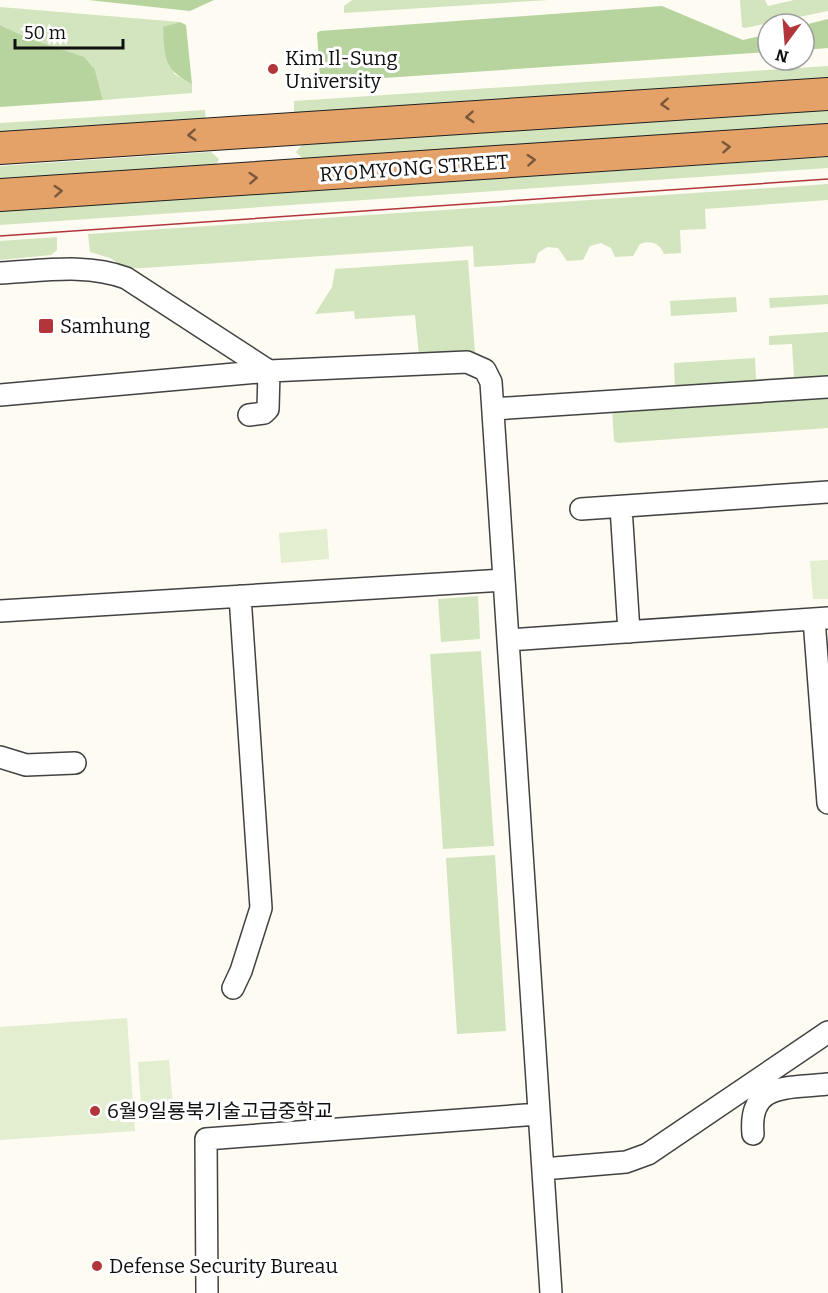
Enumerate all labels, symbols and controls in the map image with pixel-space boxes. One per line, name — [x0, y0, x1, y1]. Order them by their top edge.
scale bar — [15, 12, 123, 50]
north arrow — [756, 12, 816, 72]
text: 50 m — [24, 22, 66, 44]
text: N — [773, 45, 791, 67]
place label: Kim Il-Sung University — [285, 46, 398, 93]
marker: Kim Il-Sung University — [266, 62, 280, 76]
one-way arrow — [660, 98, 669, 111]
one-way arrow — [466, 110, 475, 123]
one-way arrow — [187, 128, 196, 141]
one-way arrow — [721, 141, 730, 154]
street label: RYOMYONG STREET — [319, 149, 510, 187]
one-way arrow — [527, 154, 536, 167]
one-way arrow — [248, 172, 257, 185]
one-way arrow — [54, 185, 63, 198]
place label: Samhung — [60, 314, 150, 338]
marker: Samhung — [37, 317, 55, 335]
place label: 6월9일룡북기술고급중학교 — [107, 1099, 333, 1123]
marker: 6월9일룡북기술고급중학교 — [88, 1104, 102, 1118]
place label: Defense Security Bureau — [109, 1254, 338, 1278]
marker: Defense Security Bureau — [90, 1259, 104, 1273]

